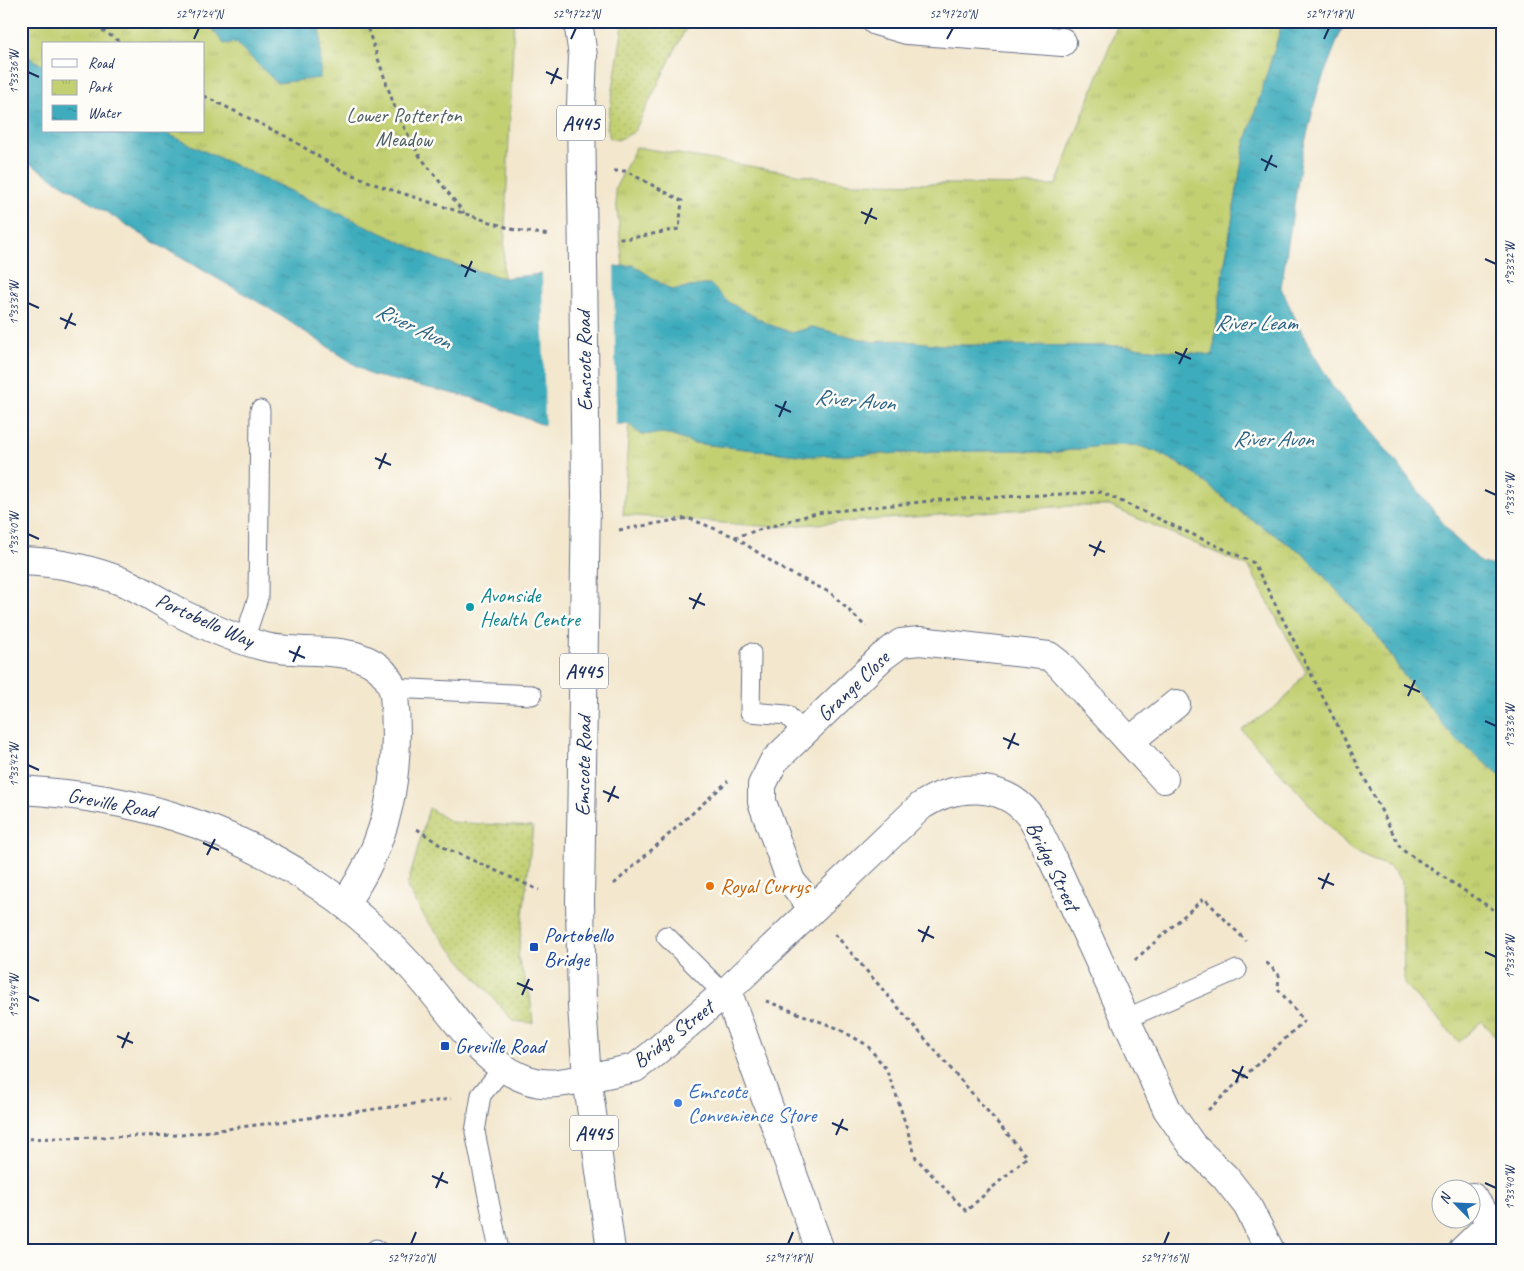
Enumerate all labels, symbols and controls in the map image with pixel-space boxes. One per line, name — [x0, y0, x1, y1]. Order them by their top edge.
text: 52°17'24"N — [175, 6, 224, 22]
text: 52°17'22"N — [552, 6, 601, 22]
text: 52°17'20"N — [929, 6, 978, 22]
text: 52°17'18"N — [1305, 6, 1354, 22]
legend — [42, 42, 205, 132]
text: 1°33'36"W — [6, 48, 22, 94]
text: Road — [88, 54, 115, 73]
text: Park — [88, 78, 113, 97]
park label: Lower Potterton Meadow — [346, 102, 462, 152]
text: Water — [88, 104, 122, 123]
road number: A445 — [557, 106, 605, 140]
text: 1°33'32"W — [1502, 240, 1518, 286]
text: 1°33'38"W — [6, 279, 22, 325]
water label: River Avon — [371, 296, 458, 356]
street label: Emscote Road — [570, 307, 598, 411]
water label: River Leam — [1215, 309, 1299, 337]
water label: River Avon — [814, 383, 898, 418]
water label: River Avon — [1233, 425, 1315, 453]
text: 1°33'34"W — [1502, 471, 1518, 517]
text: 1°33'40"W — [6, 510, 22, 556]
place label: Avonside Health Centre — [480, 582, 582, 632]
street label: Portobello Way — [152, 587, 260, 654]
marker: Avonside Health Centre — [464, 601, 476, 613]
street label: Grange Close — [811, 644, 896, 727]
road number: A445 — [560, 654, 608, 688]
text: 1°33'36"W — [1502, 702, 1518, 748]
street label: Emscote Road — [569, 712, 597, 816]
text: 1°33'42"W — [6, 741, 22, 787]
street label: Greville Road — [66, 782, 162, 825]
street label: Bridge Street — [1020, 817, 1087, 918]
place label: Royal Currys — [720, 873, 812, 899]
marker: Royal Currys — [704, 880, 716, 892]
place label: Portobello Bridge — [544, 922, 615, 972]
text: 1°33'38"W — [1502, 933, 1518, 979]
marker: Portobello Bridge — [528, 941, 540, 953]
text: 1°33'44"W — [6, 972, 22, 1018]
street label: Bridge Street — [627, 992, 721, 1074]
place label: Greville Road — [455, 1033, 548, 1059]
marker: Greville Road — [439, 1040, 451, 1052]
place label: Emscote Convenience Store — [688, 1078, 819, 1128]
marker: Emscote Convenience Store — [672, 1097, 684, 1109]
road number: A445 — [570, 1116, 618, 1150]
text: 1°33'40"W — [1502, 1164, 1518, 1210]
north arrow — [1432, 1178, 1482, 1228]
text: N — [1435, 1189, 1455, 1206]
text: 52°17'20"N — [387, 1250, 436, 1266]
text: 52°17'18"N — [764, 1250, 813, 1266]
text: 52°17'16"N — [1140, 1250, 1189, 1266]

